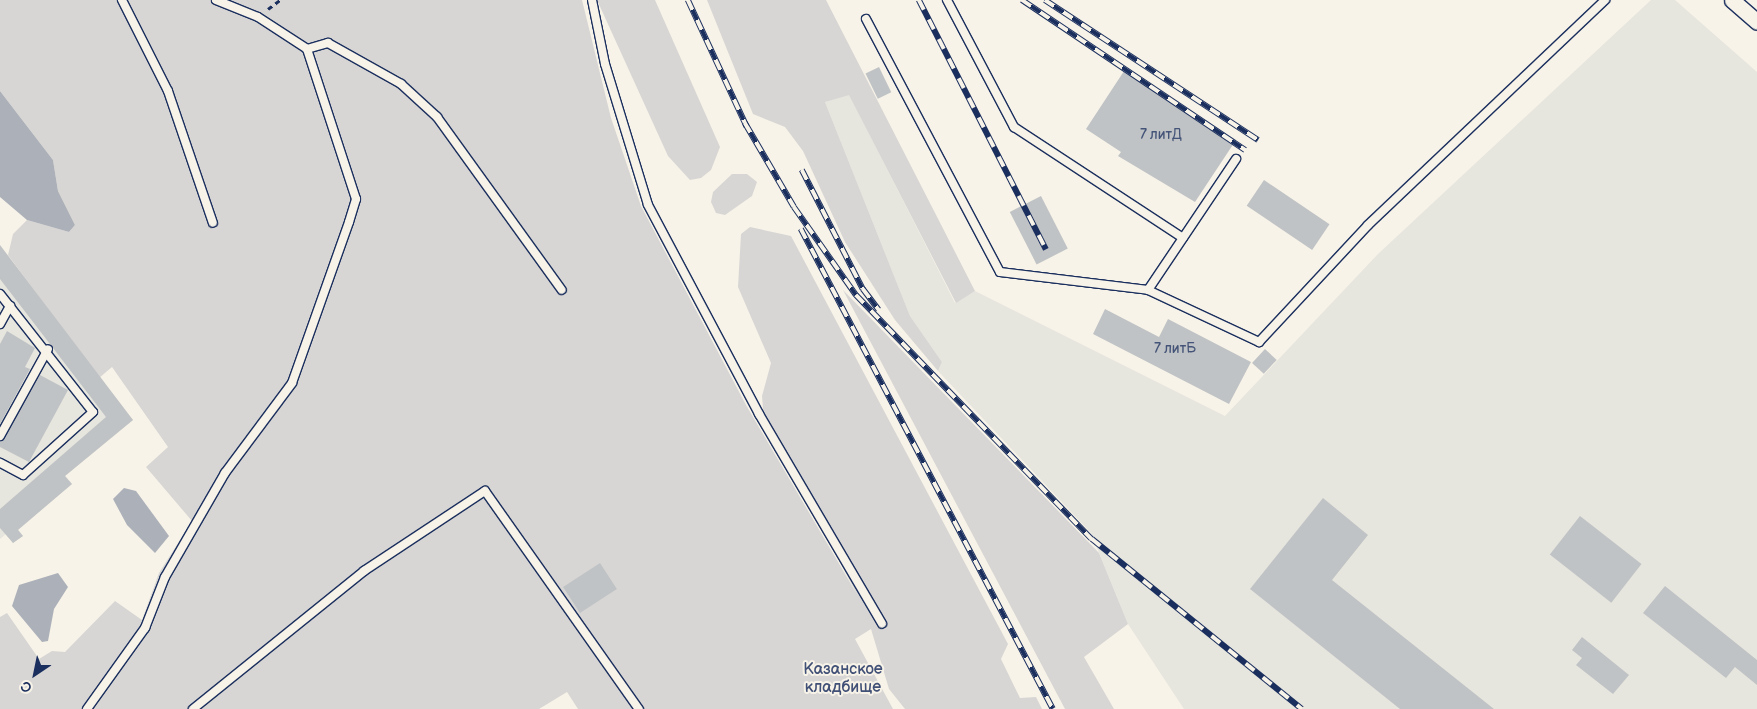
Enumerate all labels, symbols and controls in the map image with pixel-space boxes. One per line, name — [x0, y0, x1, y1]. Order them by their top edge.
house number: 7 литД — [1140, 127, 1182, 143]
house number: 7 литБ — [1154, 341, 1196, 357]
north arrow — [10, 649, 60, 699]
park label: Казанское кладбище — [803, 660, 883, 698]
text: С — [18, 677, 35, 697]

